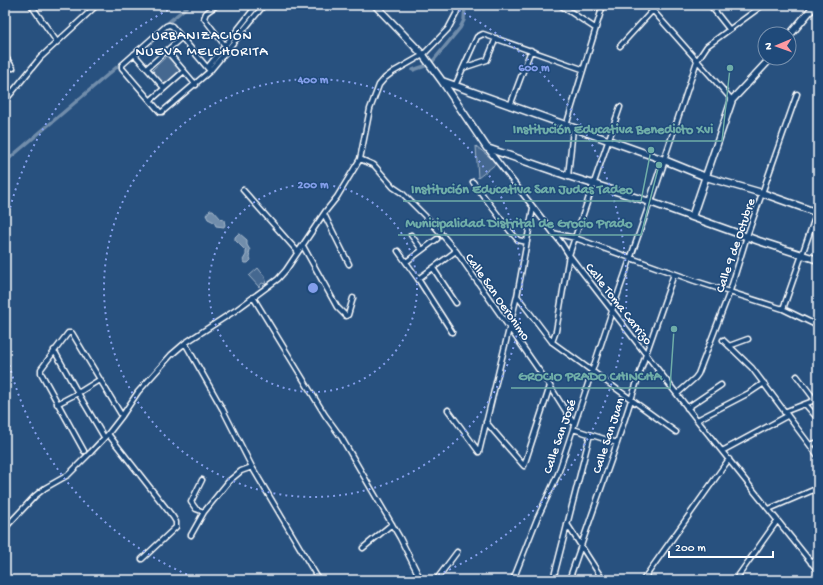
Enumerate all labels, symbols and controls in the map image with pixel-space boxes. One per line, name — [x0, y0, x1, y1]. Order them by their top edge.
north arrow — [757, 26, 797, 66]
district label: URBANIZACIÓN NUEVA MELCHORITA — [135, 28, 269, 61]
text: N — [763, 42, 775, 50]
text: 600 m — [518, 62, 550, 76]
text: 400 m — [297, 74, 329, 88]
callout: Institución Educativa Benedicto Xvi — [505, 115, 722, 141]
text: Institución Educativa Benedicto Xvi — [513, 122, 713, 139]
callout: Institución Educativa San Judas Tadeo — [403, 175, 641, 201]
text: 200 m — [298, 179, 329, 193]
text: Institución Educativa San Judas Tadeo — [411, 182, 634, 199]
street label: Calle 9 de Octubre — [713, 196, 760, 295]
callout: Municipalidad Distrital de Grocio Prado — [398, 209, 641, 235]
text: Municipalidad Distrital de Grocio Prado — [405, 216, 633, 233]
street label: Calle San Oeronimo — [461, 251, 533, 344]
street label: Calle Toma Carrizo — [581, 261, 655, 349]
centre of rings — [306, 281, 320, 295]
callout: GROCIO PRADO CHINCHA — [511, 362, 670, 388]
text: GROCIO PRADO CHINCHA — [518, 369, 663, 386]
street label: Calle San Juan — [590, 395, 629, 476]
street label: Calle San José — [541, 398, 580, 476]
scale bar — [669, 533, 773, 559]
text: 200 m — [675, 542, 706, 556]

